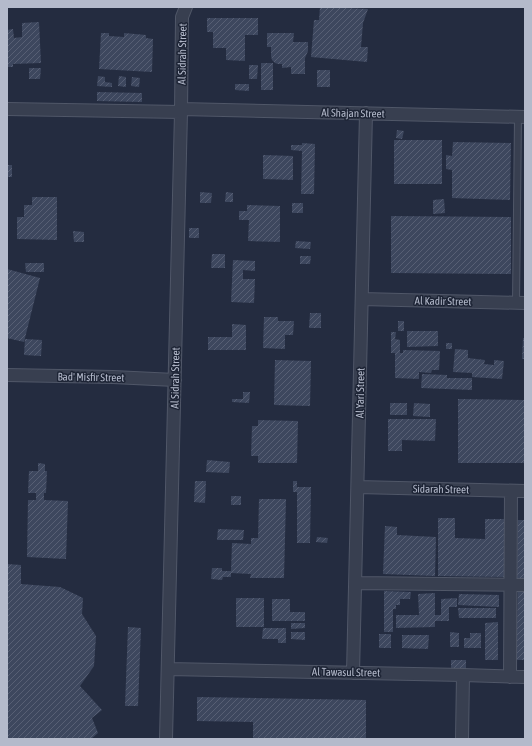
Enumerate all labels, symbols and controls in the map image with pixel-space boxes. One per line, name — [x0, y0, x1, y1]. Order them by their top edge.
street label: Al Sidrah Street — [175, 23, 189, 85]
street label: Al Shajan Street — [321, 106, 385, 120]
street label: Al Kadir Street — [415, 295, 471, 307]
street label: Al Sidrah Street — [168, 347, 182, 409]
street label: Al Yari Street — [354, 368, 366, 418]
street label: Bad' Misfir Street — [57, 370, 125, 384]
street label: Sidarah Street — [413, 483, 469, 495]
street label: Al Tawasul Street — [312, 665, 380, 679]

